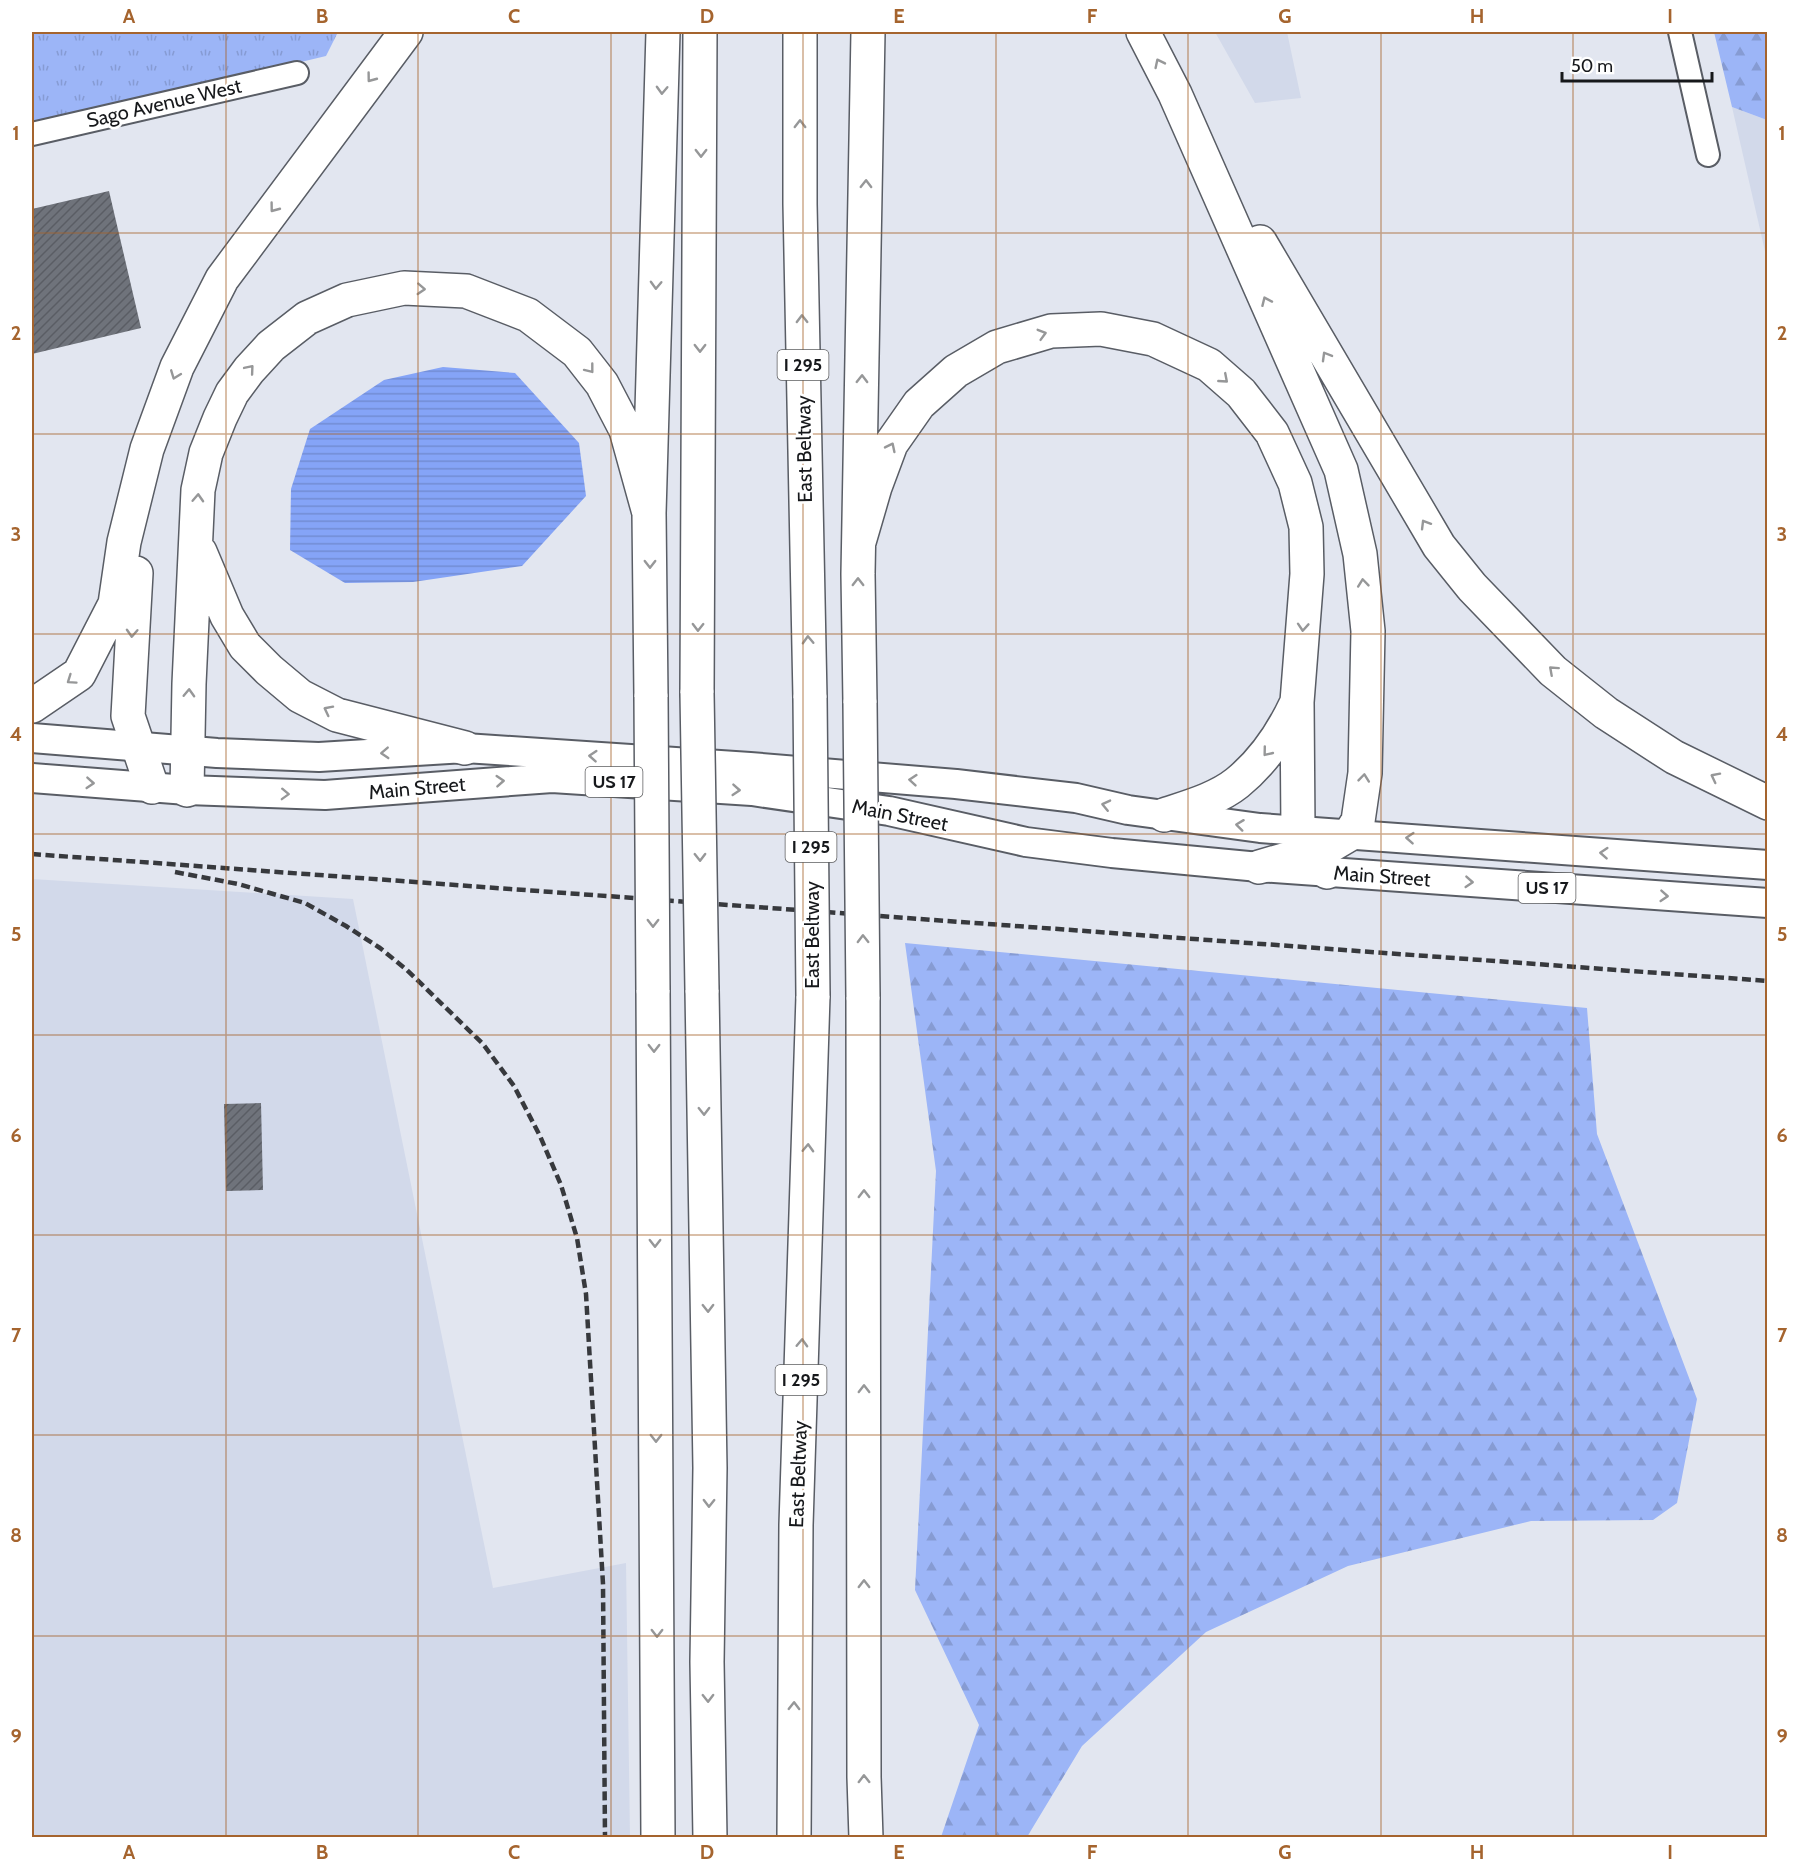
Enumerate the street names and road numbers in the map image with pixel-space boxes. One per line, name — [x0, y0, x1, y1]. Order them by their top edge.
street label: Sago Avenue West — [84, 73, 244, 132]
road number: I 295 — [778, 350, 828, 380]
street label: East Beltway — [791, 395, 817, 503]
road number: US 17 — [586, 767, 642, 797]
street label: Main Street — [368, 772, 467, 804]
street label: Main Street — [850, 794, 950, 836]
road number: I 295 — [786, 832, 836, 862]
street label: Main Street — [1333, 861, 1431, 891]
road number: US 17 — [1518, 873, 1576, 903]
street label: East Beltway — [800, 881, 824, 989]
road number: I 295 — [776, 1365, 826, 1395]
street label: East Beltway — [784, 1420, 812, 1528]

